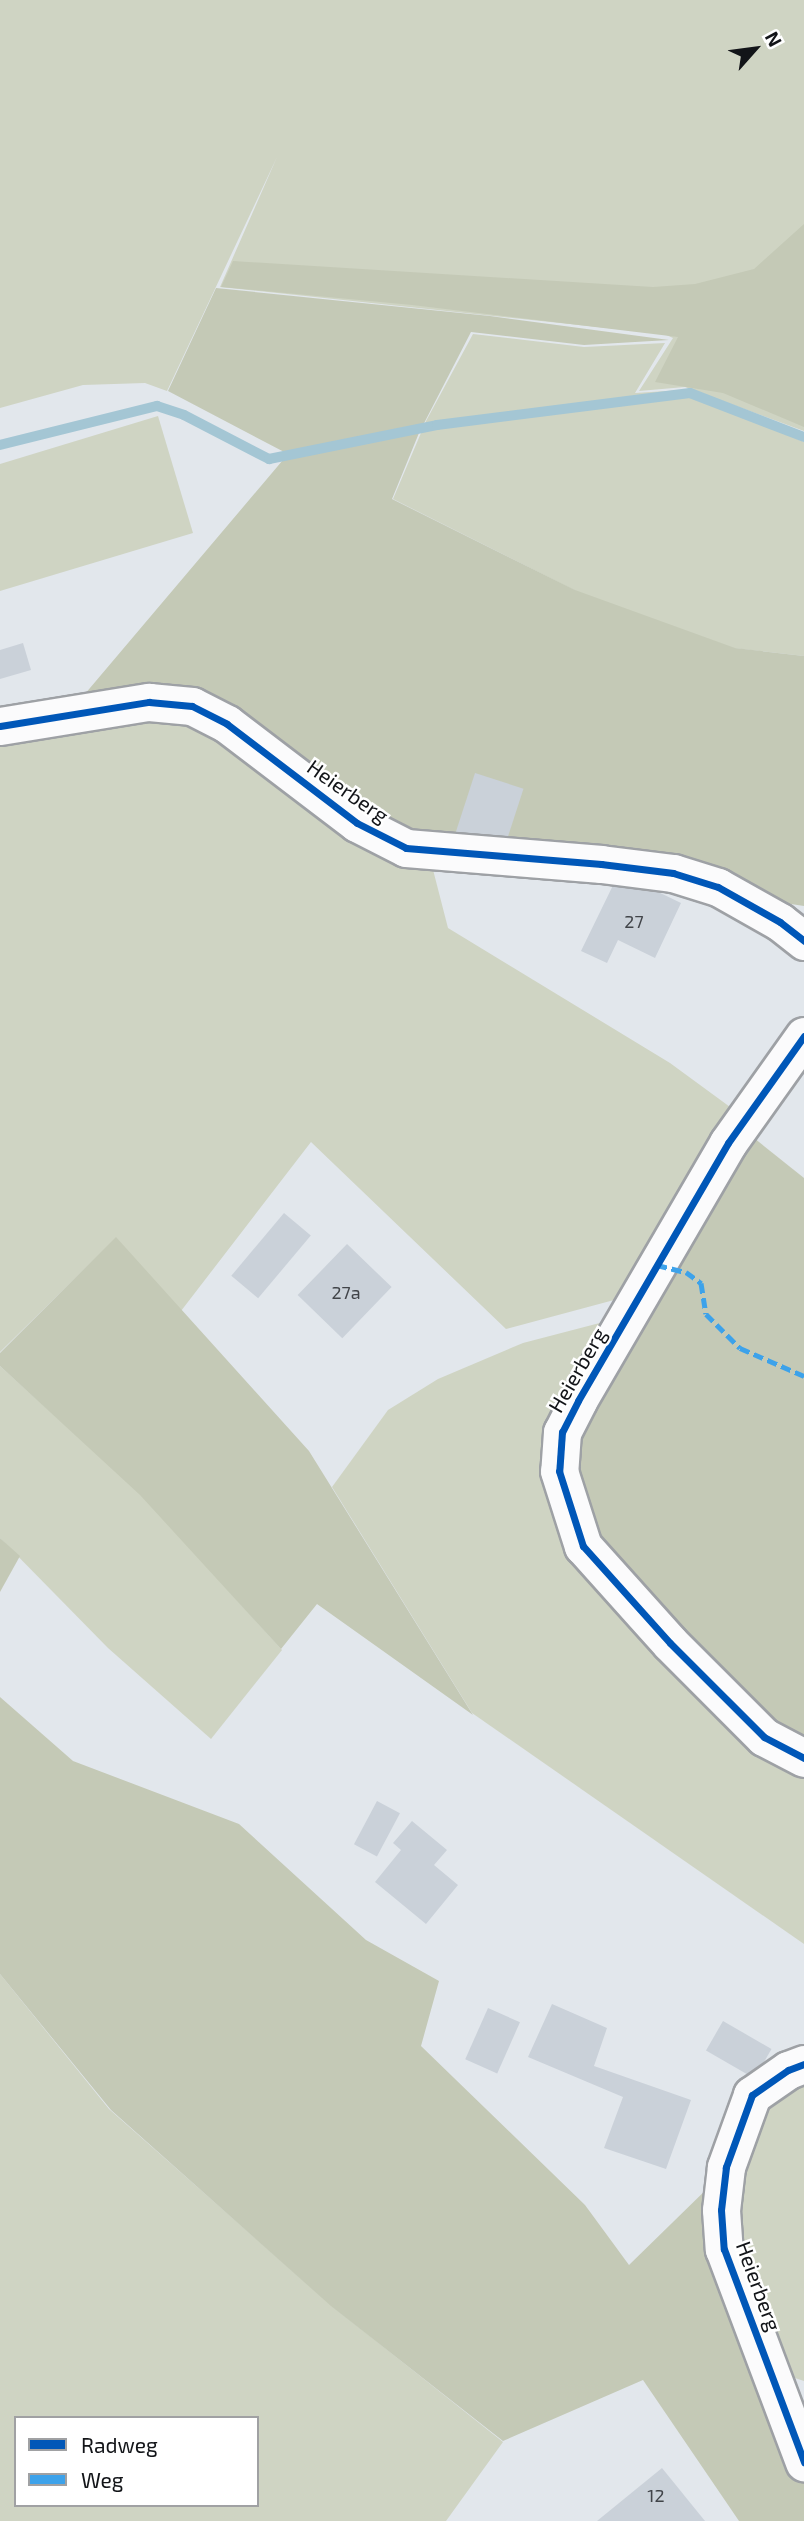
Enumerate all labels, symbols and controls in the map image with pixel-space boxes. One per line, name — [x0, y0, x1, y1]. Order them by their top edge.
north arrow — [720, 14, 790, 84]
text: N — [761, 27, 787, 50]
street label: Heierberg — [302, 754, 394, 828]
house number: 27 — [624, 910, 644, 932]
house number: 27a — [331, 1281, 361, 1303]
street label: Heierberg — [543, 1323, 611, 1417]
street label: Heierberg — [731, 2238, 787, 2334]
legend — [14, 2416, 259, 2507]
text: Radweg — [81, 2432, 158, 2457]
text: Weg — [81, 2467, 124, 2492]
house number: 12 — [647, 2484, 665, 2506]

